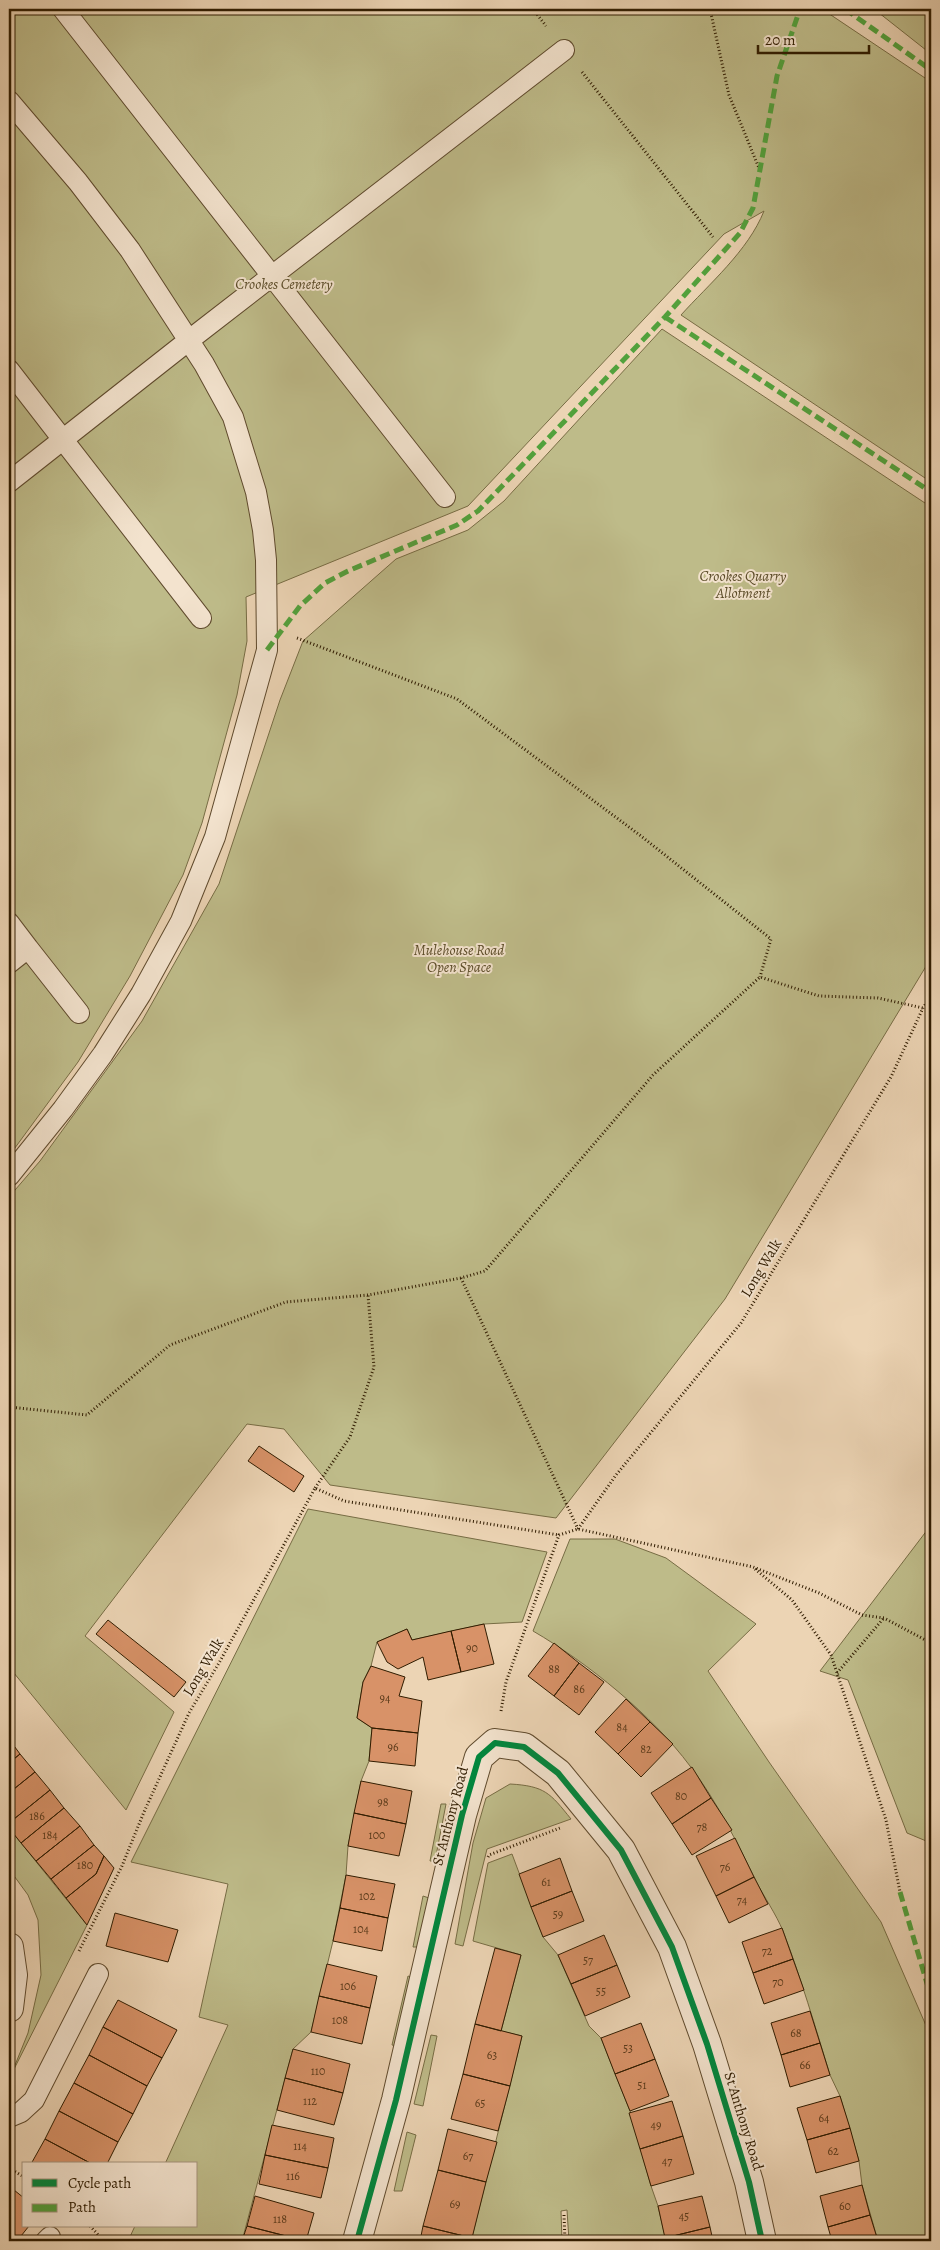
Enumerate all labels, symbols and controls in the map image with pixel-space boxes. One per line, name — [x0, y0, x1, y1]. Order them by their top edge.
scale bar — [758, 22, 869, 54]
text: 20 m — [765, 30, 796, 50]
park label: Crookes Cemetery — [235, 274, 333, 294]
park label: Crookes Quarry Allotment — [700, 566, 787, 603]
park label: Mulehouse Road Open Space — [414, 940, 504, 977]
street label: Long Walk — [736, 1235, 787, 1301]
street label: Long Walk — [178, 1634, 229, 1700]
house number: 90 — [466, 1640, 478, 1656]
house number: 88 — [548, 1661, 560, 1677]
house number: 86 — [573, 1681, 585, 1697]
house number: 94 — [380, 1690, 391, 1706]
house number: 84 — [616, 1719, 628, 1735]
house number: 96 — [387, 1739, 399, 1755]
house number: 82 — [640, 1741, 652, 1757]
street label: St Anthony Road — [427, 1763, 473, 1868]
house number: 80 — [675, 1788, 687, 1804]
house number: 98 — [377, 1794, 389, 1810]
house number: 186 — [29, 1808, 45, 1824]
house number: 78 — [697, 1819, 708, 1835]
house number: 184 — [42, 1827, 58, 1843]
house number: 100 — [369, 1827, 385, 1843]
house number: 180 — [77, 1857, 93, 1873]
house number: 76 — [720, 1859, 731, 1875]
house number: 61 — [541, 1874, 551, 1890]
house number: 102 — [359, 1888, 375, 1904]
house number: 74 — [737, 1892, 748, 1908]
house number: 59 — [553, 1906, 563, 1922]
house number: 104 — [353, 1921, 370, 1937]
house number: 72 — [762, 1943, 773, 1959]
house number: 57 — [583, 1952, 594, 1968]
house number: 70 — [772, 1974, 784, 1990]
house number: 106 — [340, 1978, 356, 1994]
house number: 55 — [596, 1983, 606, 1999]
house number: 108 — [332, 2012, 348, 2028]
house number: 68 — [790, 2025, 802, 2041]
house number: 53 — [623, 2040, 633, 2056]
house number: 63 — [487, 2047, 497, 2063]
house number: 66 — [799, 2057, 811, 2073]
house number: 110 — [311, 2063, 325, 2079]
street label: St Anthony Road — [720, 2069, 769, 2174]
house number: 51 — [637, 2077, 647, 2093]
house number: 112 — [303, 2093, 317, 2109]
house number: 65 — [475, 2095, 485, 2111]
house number: 64 — [819, 2110, 830, 2126]
house number: 49 — [651, 2117, 661, 2133]
house number: 114 — [293, 2138, 307, 2154]
house number: 62 — [827, 2143, 839, 2159]
house number: 67 — [463, 2148, 474, 2164]
house number: 47 — [662, 2153, 673, 2169]
legend — [22, 2162, 198, 2228]
house number: 116 — [286, 2168, 300, 2184]
text: Cycle path — [68, 2173, 131, 2193]
house number: 69 — [449, 2196, 461, 2212]
text: Path — [68, 2197, 96, 2217]
house number: 60 — [839, 2198, 851, 2214]
house number: 45 — [679, 2208, 689, 2224]
house number: 118 — [273, 2211, 287, 2227]

